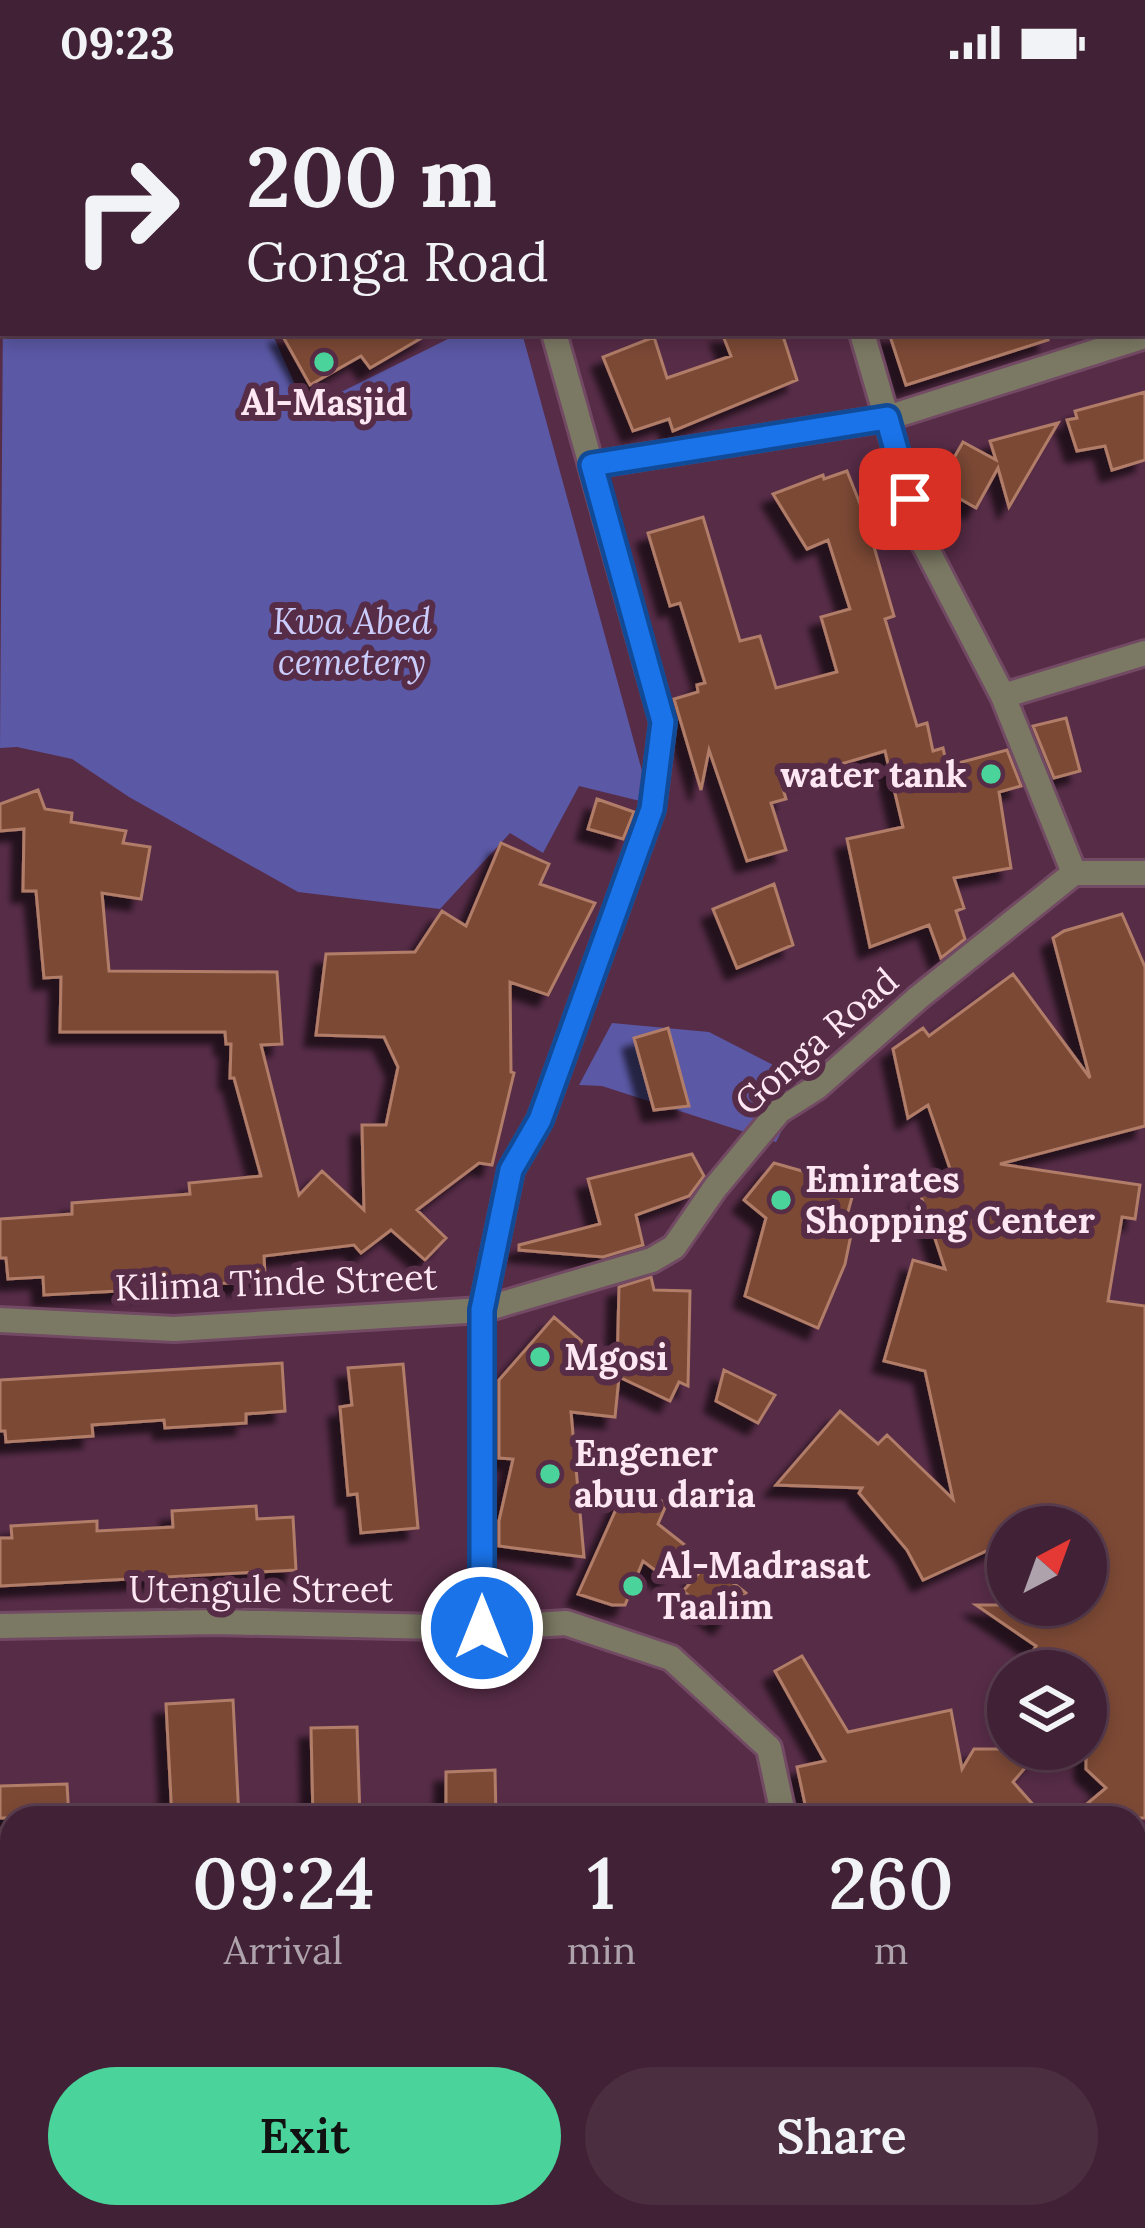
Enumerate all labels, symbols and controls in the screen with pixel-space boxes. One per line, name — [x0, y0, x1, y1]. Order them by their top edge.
text: 09:23 — [60, 14, 175, 71]
text: 200 m — [246, 122, 497, 230]
icon: right — [48, 132, 204, 288]
text: Gonga Road — [246, 227, 549, 296]
marker: Al-Masjid — [311, 349, 337, 375]
place label: Al-Masjid — [241, 379, 407, 425]
pin — [859, 448, 961, 550]
icon: arrive — [877, 466, 943, 532]
park label: Kwa Abed cemetery — [273, 598, 431, 685]
place label: water tank — [780, 751, 967, 797]
marker: water tank — [978, 761, 1004, 787]
street label: Gonga Road — [725, 957, 907, 1125]
place label: Emirates Shopping Center — [805, 1156, 1096, 1243]
marker: Emirates Shopping Center — [768, 1187, 794, 1213]
street label: Kilima Tinde Street — [114, 1253, 438, 1311]
place label: Mgosi — [564, 1334, 668, 1380]
marker: Mgosi — [527, 1344, 553, 1370]
place label: Engener abuu daria — [574, 1430, 756, 1517]
marker: Engener abuu daria — [537, 1461, 563, 1487]
north arrow — [987, 1506, 1107, 1626]
map controls — [987, 1506, 1107, 1770]
place label: Al-Madrasat Taalim — [657, 1542, 871, 1629]
position arrow — [419, 1565, 545, 1691]
street label: Utengule Street — [129, 1566, 393, 1612]
marker: Al-Madrasat Taalim — [620, 1573, 646, 1599]
button: layers — [987, 1650, 1107, 1770]
text: 09:24 — [192, 1837, 374, 1929]
text: 1 — [587, 1837, 616, 1929]
text: 260 — [828, 1837, 954, 1929]
text: Arrival — [224, 1925, 343, 1975]
text: min — [567, 1925, 636, 1975]
text: m — [874, 1925, 909, 1975]
button: Exit — [48, 2067, 561, 2205]
button: Share — [585, 2067, 1098, 2205]

